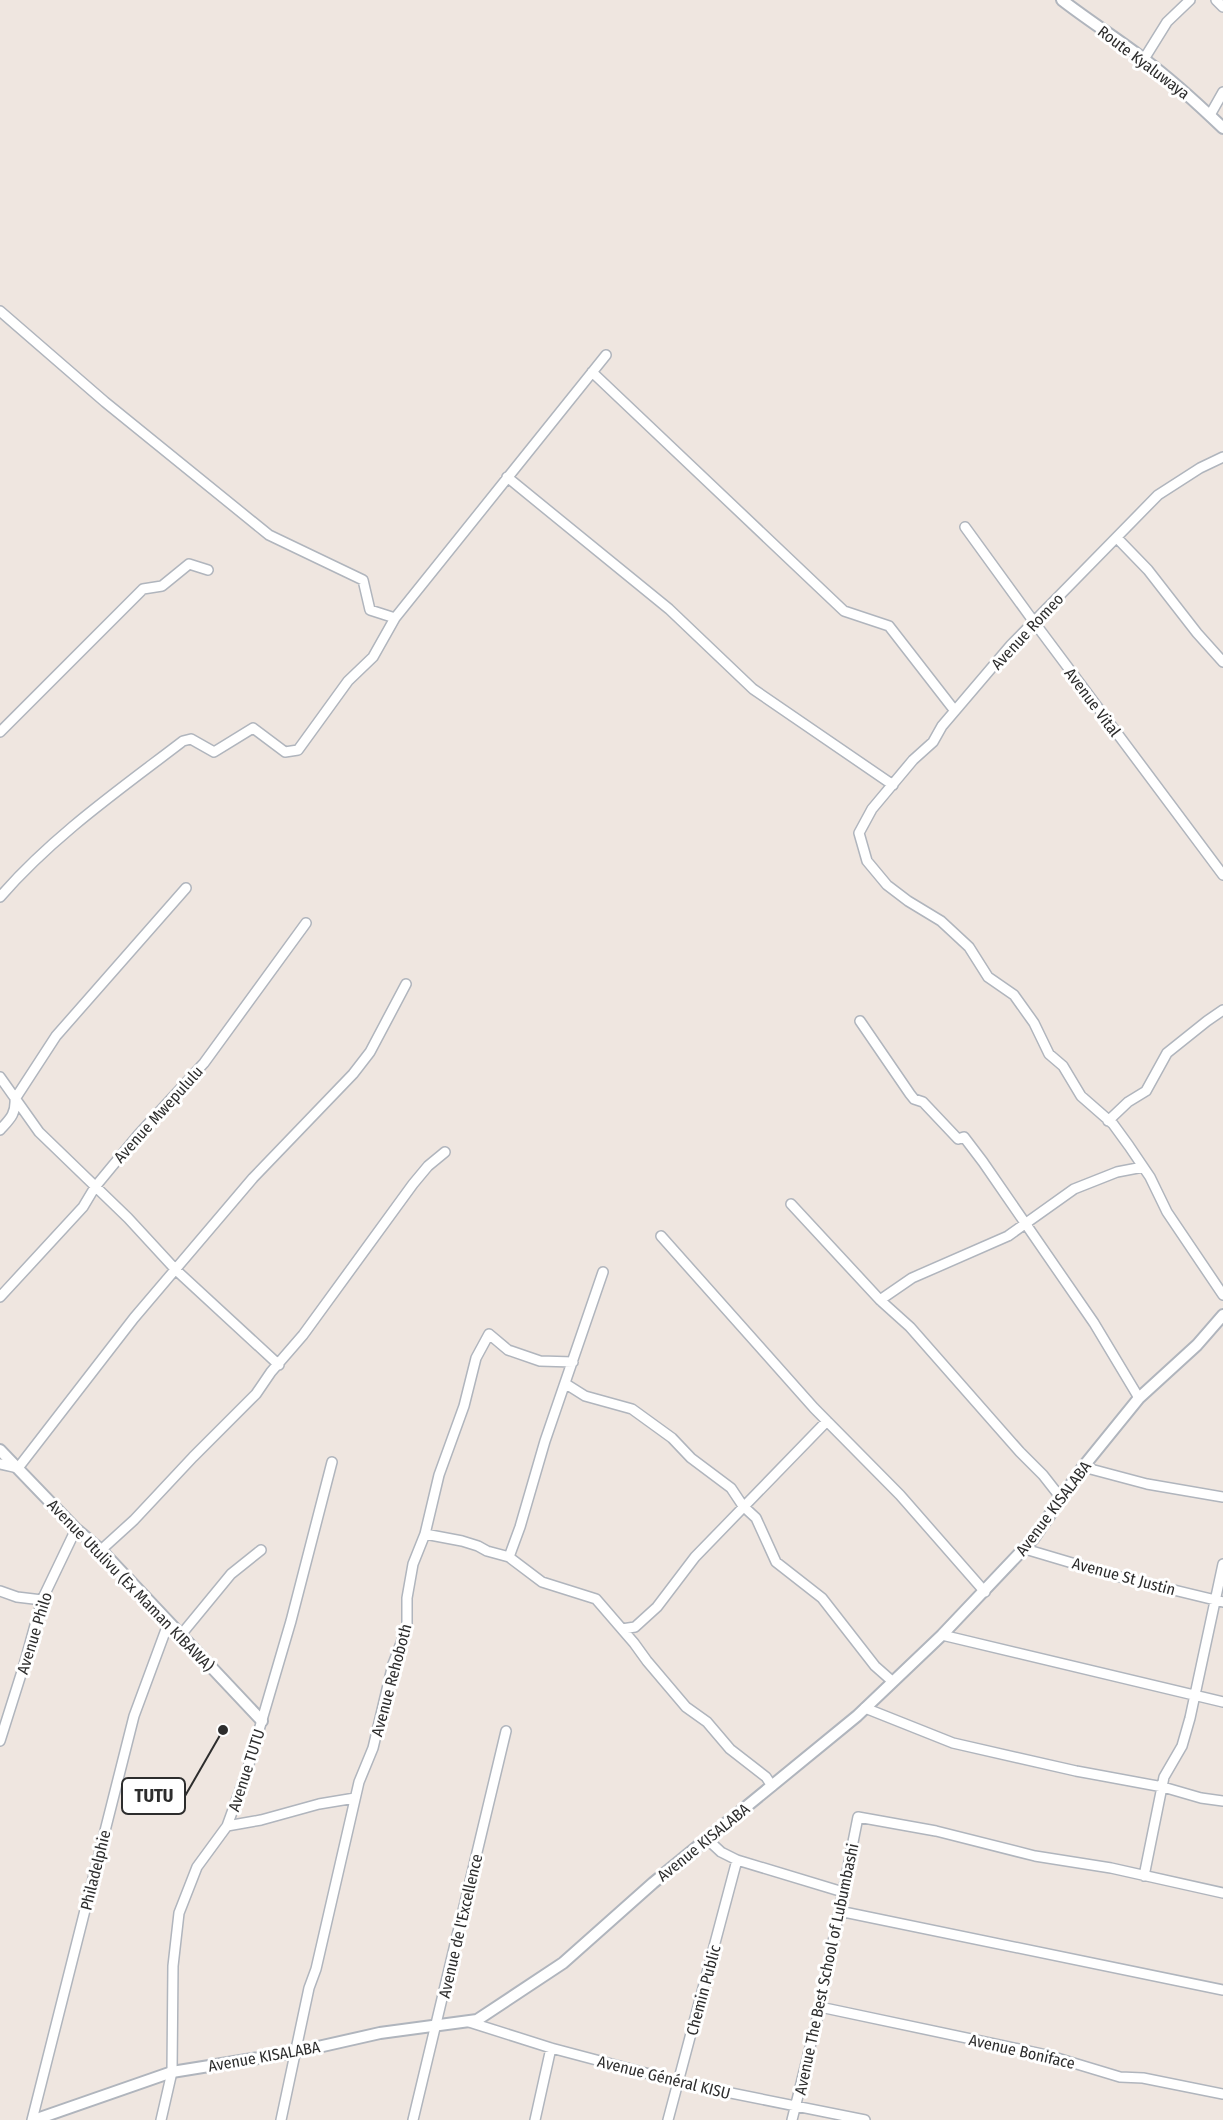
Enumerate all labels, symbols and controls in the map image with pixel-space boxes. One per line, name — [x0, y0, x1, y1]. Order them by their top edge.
street label: Route Kyaluwaya — [1094, 22, 1193, 103]
street label: Avenue Romeo — [987, 589, 1068, 673]
street label: Avenue Vital — [1061, 664, 1125, 740]
street label: Avenue Mwepululu — [110, 1062, 207, 1167]
street label: Avenue KISALABA — [1012, 1457, 1095, 1559]
street label: Avenue Utulivu (Ex Maman KIBAWA) — [43, 1495, 218, 1676]
street label: Avenue St Justin — [1070, 1554, 1178, 1599]
street label: Avenue Philo — [13, 1590, 56, 1677]
street label: Avenue Rehoboth — [367, 1622, 416, 1738]
street label: Avenue TUTU — [224, 1727, 269, 1814]
callout: TUTU — [122, 1778, 185, 1814]
text: TUTU — [135, 1785, 173, 1807]
street label: Avenue KISALABA — [653, 1799, 754, 1885]
street label: Philadelphie — [76, 1828, 115, 1912]
street label: Avenue The Best School of Lubumbashi — [791, 1842, 862, 2097]
street label: Avenue de l'Excellence — [435, 1852, 486, 2000]
street label: Chemin Public — [682, 1943, 725, 2037]
street label: Avenue Boniface — [967, 2030, 1077, 2073]
street label: Avenue KISALABA — [207, 2037, 322, 2076]
street label: Avenue Général KISU — [596, 2052, 732, 2103]

